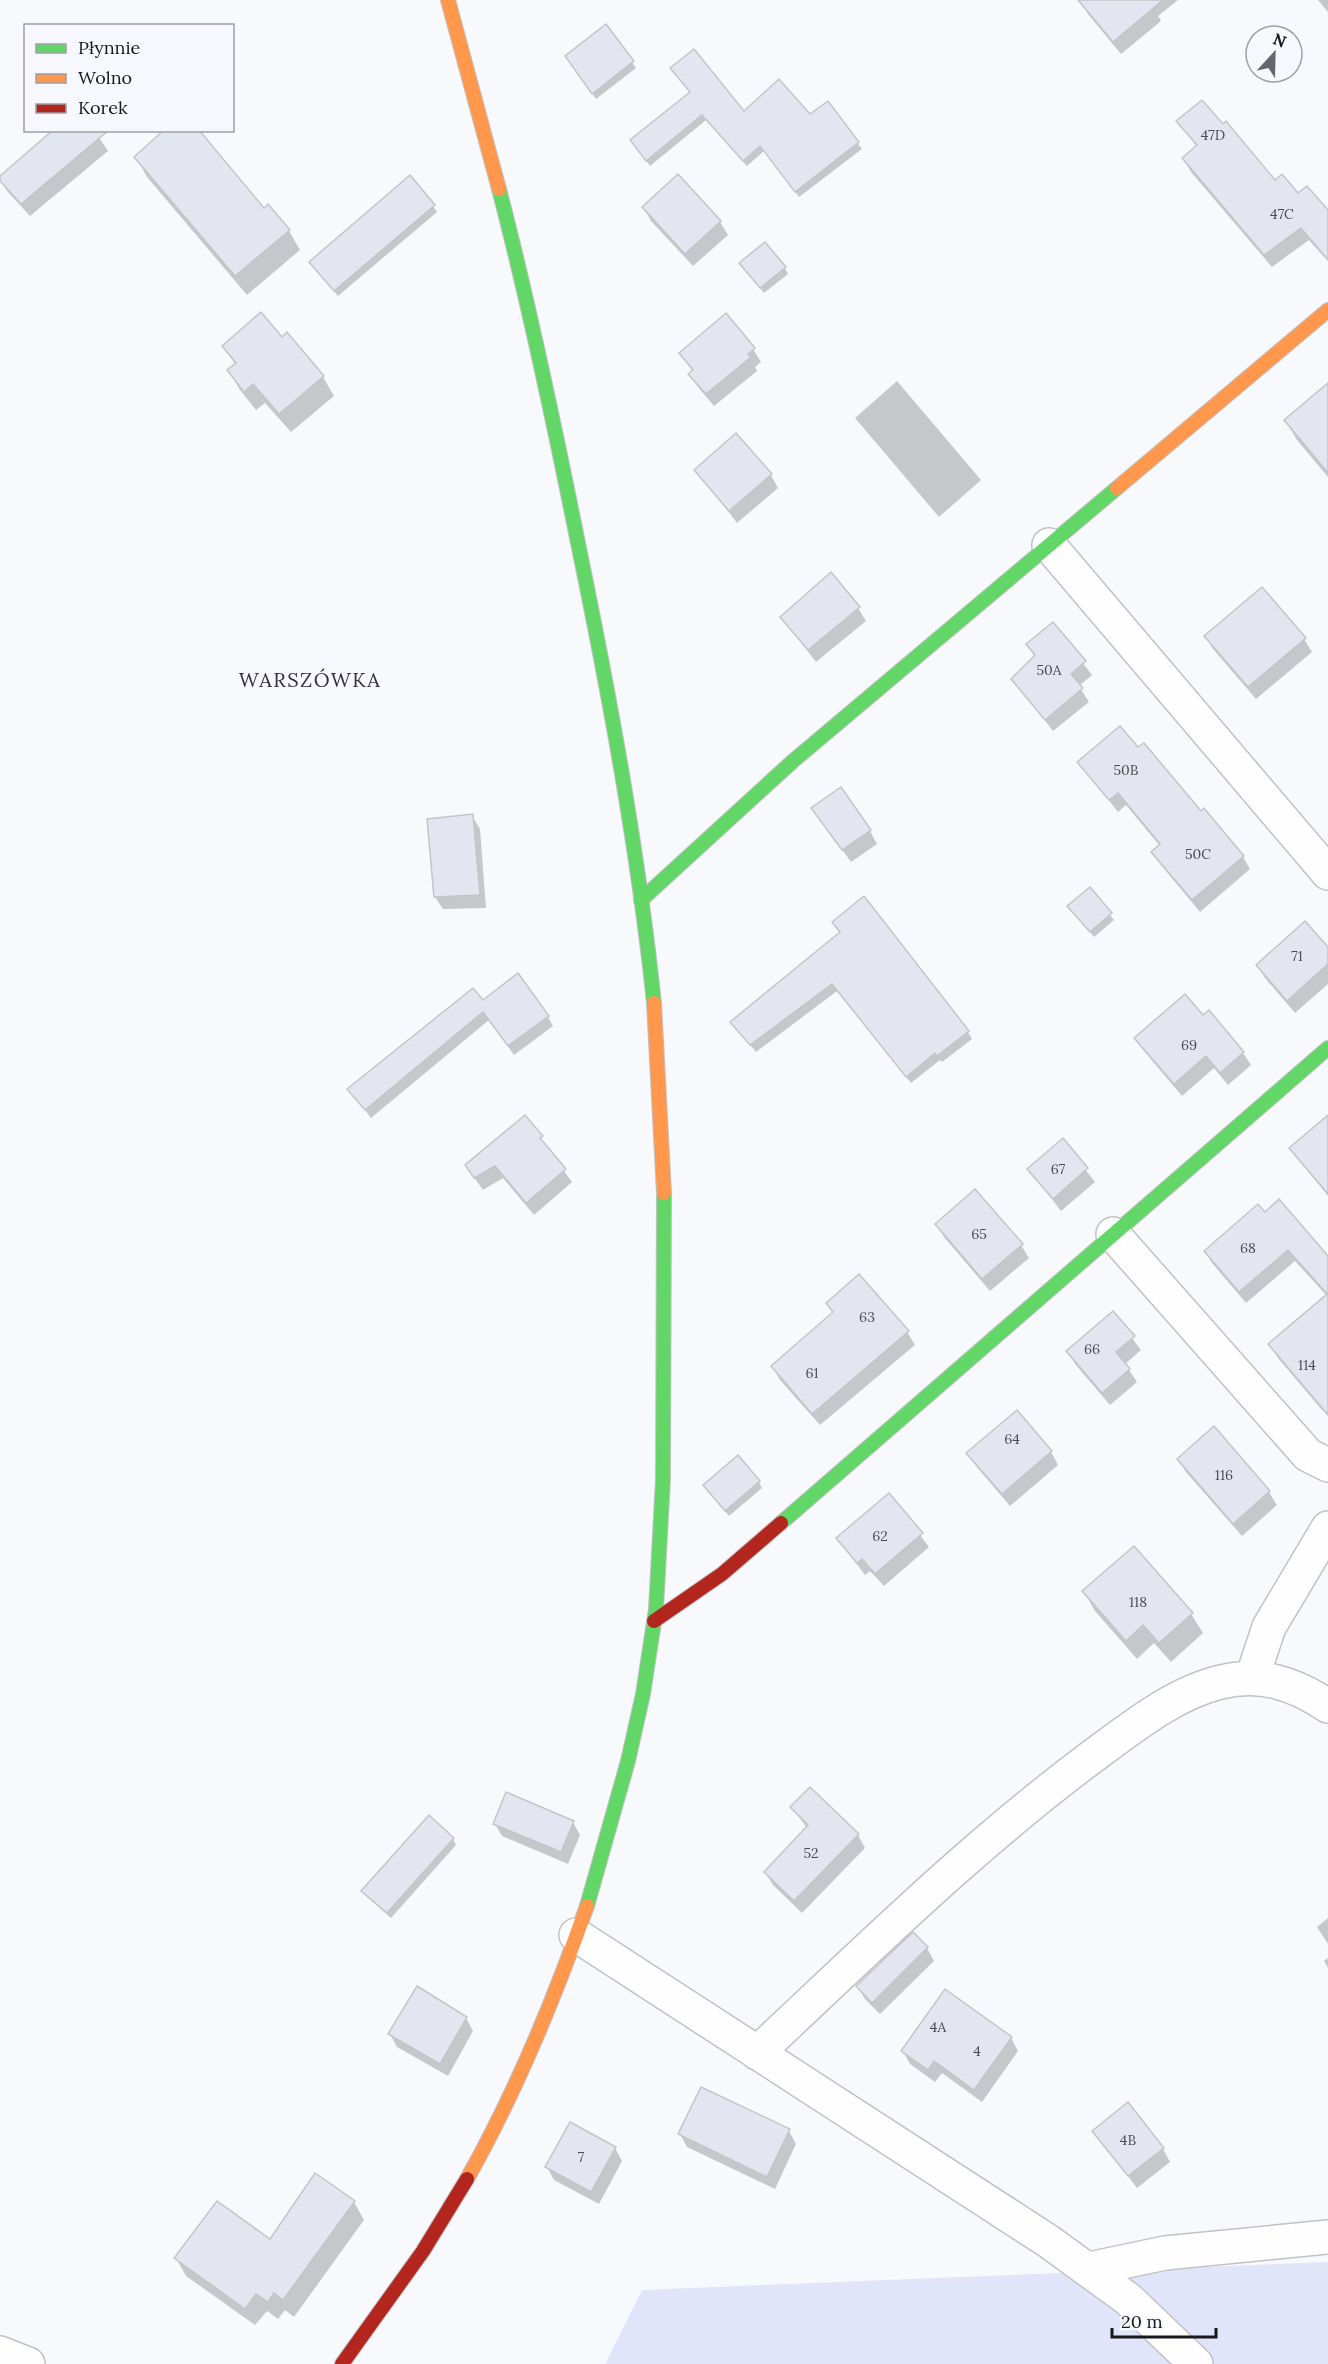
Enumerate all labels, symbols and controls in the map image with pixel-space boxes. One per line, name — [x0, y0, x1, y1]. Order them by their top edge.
legend — [24, 24, 234, 132]
north arrow — [1244, 24, 1304, 84]
text: N — [1270, 29, 1289, 52]
text: Płynnie — [78, 36, 141, 59]
text: Wolno — [78, 66, 132, 89]
text: Korek — [78, 96, 128, 119]
house number: 47D — [1201, 126, 1225, 144]
house number: 47C — [1270, 205, 1294, 223]
house number: 50A — [1036, 661, 1062, 679]
district label: WARSZÓWKA — [239, 667, 381, 692]
house number: 50B — [1113, 761, 1139, 779]
house number: 50C — [1185, 845, 1211, 863]
house number: 71 — [1291, 947, 1303, 965]
house number: 69 — [1181, 1036, 1197, 1054]
house number: 67 — [1051, 1160, 1066, 1178]
house number: 65 — [971, 1225, 987, 1243]
house number: 68 — [1240, 1239, 1256, 1257]
house number: 63 — [859, 1308, 875, 1326]
house number: 66 — [1084, 1340, 1100, 1358]
house number: 114 — [1298, 1356, 1316, 1374]
house number: 61 — [805, 1364, 819, 1382]
house number: 64 — [1004, 1430, 1020, 1448]
house number: 116 — [1215, 1466, 1233, 1484]
house number: 62 — [872, 1527, 888, 1545]
house number: 118 — [1129, 1593, 1147, 1611]
house number: 52 — [803, 1844, 819, 1862]
house number: 4A — [930, 2018, 946, 2036]
house number: 4 — [973, 2042, 981, 2060]
house number: 4B — [1120, 2131, 1136, 2149]
house number: 7 — [578, 2148, 585, 2166]
scale bar — [1112, 2301, 1216, 2339]
text: 20 m — [1121, 2310, 1163, 2333]

